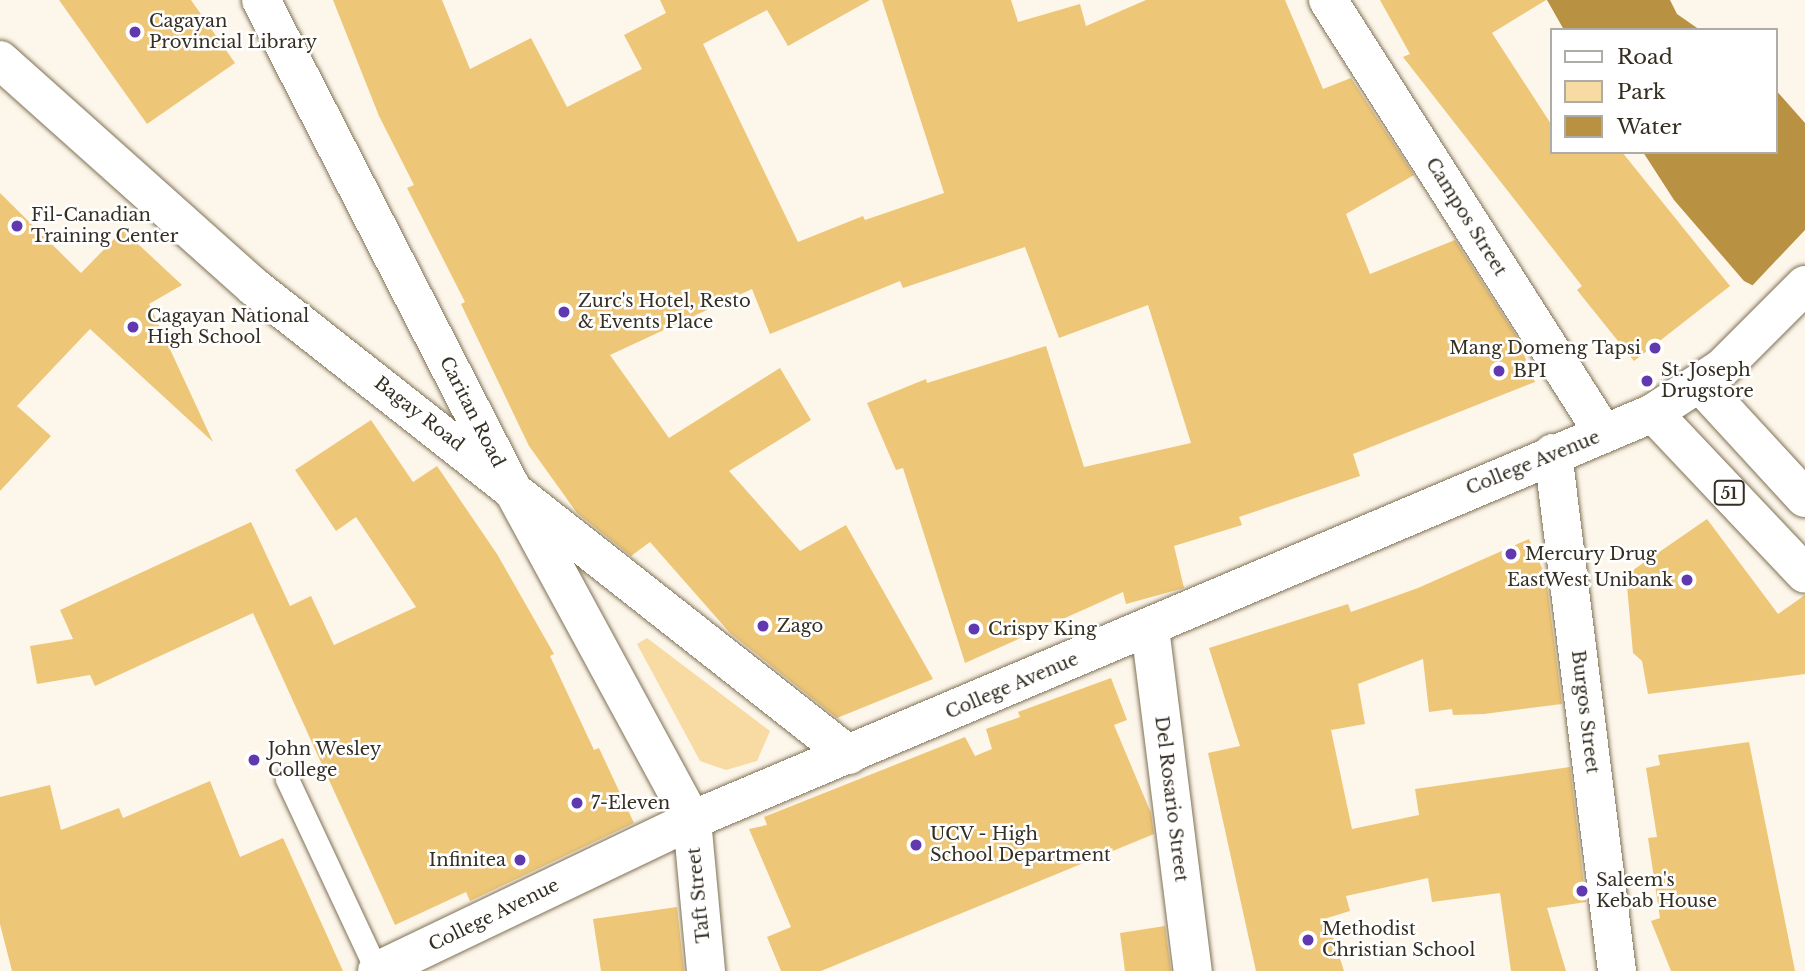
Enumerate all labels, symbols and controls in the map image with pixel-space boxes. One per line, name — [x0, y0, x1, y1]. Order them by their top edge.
place label: Cagayan Provincial Library — [149, 11, 317, 54]
marker: Cagayan Provincial Library — [127, 24, 143, 40]
legend — [1549, 28, 1777, 154]
text: Road — [1617, 44, 1673, 70]
text: Park — [1617, 79, 1666, 105]
text: Water — [1617, 114, 1681, 140]
street label: Campos Street — [1421, 154, 1511, 280]
place label: Fil-Canadian Training Center — [31, 205, 179, 248]
marker: Fil-Canadian Training Center — [9, 218, 25, 234]
place label: Zurc's Hotel, Resto & Events Place — [578, 291, 751, 334]
marker: Zurc's Hotel, Resto & Events Place — [556, 304, 572, 320]
place label: Cagayan National High School — [147, 306, 309, 348]
marker: Cagayan National High School — [125, 319, 141, 335]
place label: Mang Domeng Tapsi — [1448, 337, 1641, 359]
marker: Mang Domeng Tapsi — [1647, 340, 1663, 356]
street label: Caritan Road — [435, 353, 509, 471]
place label: BPI — [1513, 360, 1547, 382]
place label: St. Joseph Drugstore — [1661, 360, 1754, 402]
marker: BPI — [1491, 363, 1507, 379]
street label: Bagay Road — [370, 372, 468, 456]
marker: St. Joseph Drugstore — [1639, 373, 1655, 389]
street label: College Avenue — [1463, 426, 1603, 500]
road number: 51 — [1713, 480, 1745, 506]
place label: Mercury Drug — [1525, 543, 1657, 565]
marker: Mercury Drug — [1503, 546, 1519, 562]
place label: EastWest Unibank — [1507, 569, 1673, 591]
marker: EastWest Unibank — [1679, 572, 1695, 588]
place label: Zago — [777, 615, 823, 637]
marker: Zago — [755, 618, 771, 634]
place label: Crispy King — [988, 618, 1097, 640]
marker: Crispy King — [966, 621, 982, 637]
street label: College Avenue — [942, 648, 1082, 724]
street label: Burgos Street — [1567, 649, 1603, 775]
street label: Del Rosario Street — [1150, 715, 1192, 883]
place label: John Wesley College — [268, 739, 382, 782]
marker: John Wesley College — [246, 752, 262, 768]
place label: 7-Eleven — [591, 792, 670, 814]
marker: 7-Eleven — [569, 795, 585, 811]
place label: UCV - High School Department — [930, 824, 1111, 866]
marker: UCV - High School Department — [908, 837, 924, 853]
street label: Taft Street — [683, 846, 715, 944]
place label: Infinitea — [429, 849, 506, 871]
marker: Infinitea — [512, 852, 528, 868]
place label: Saleem's Kebab House — [1596, 870, 1717, 912]
street label: College Avenue — [425, 874, 563, 956]
marker: Saleem's Kebab House — [1574, 883, 1590, 899]
place label: Methodist Christian School — [1322, 919, 1475, 962]
marker: Methodist Christian School — [1300, 932, 1316, 948]

